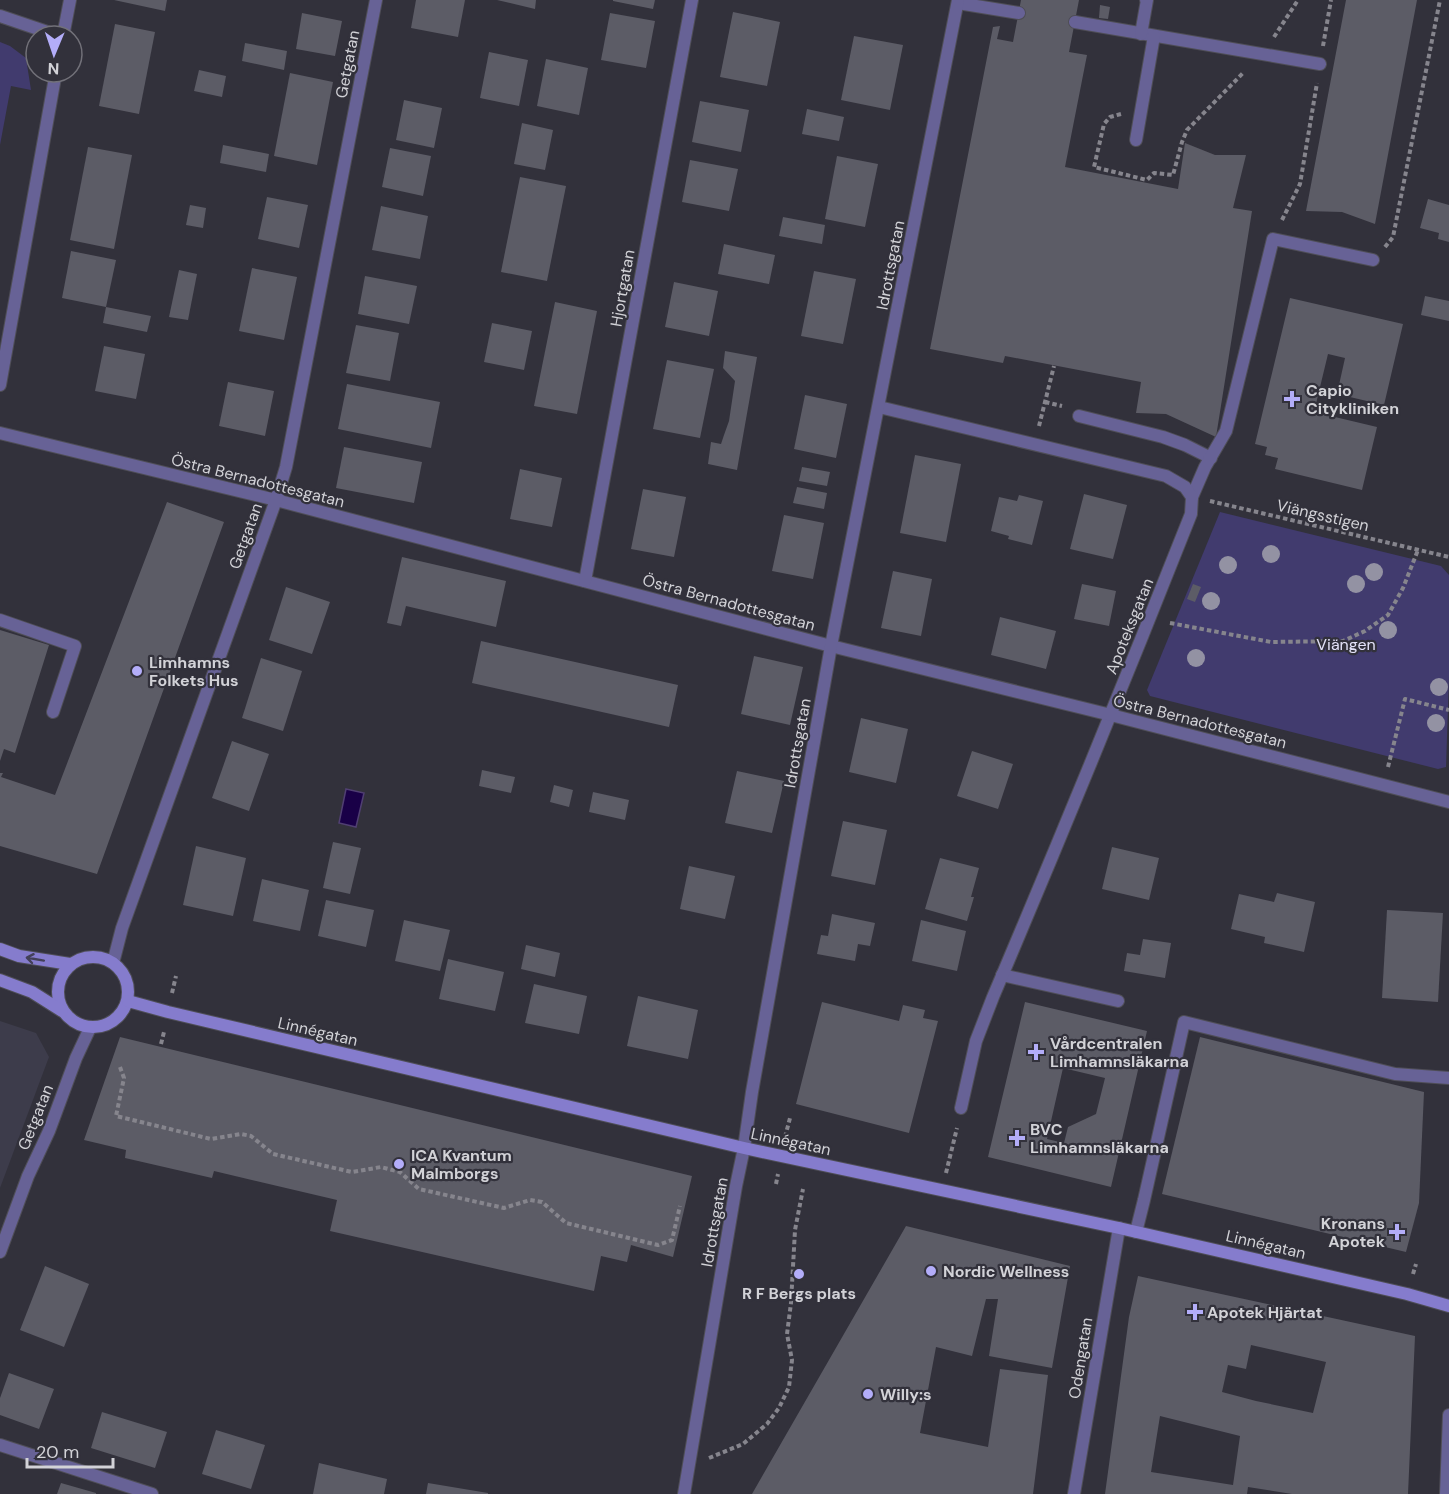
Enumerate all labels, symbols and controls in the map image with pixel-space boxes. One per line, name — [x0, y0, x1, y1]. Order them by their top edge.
north arrow — [24, 24, 84, 84]
street label: Getgatan — [331, 28, 364, 100]
text: N — [47, 58, 60, 79]
street label: Idrottsgatan — [872, 219, 909, 312]
street label: Hjortgatan — [605, 248, 640, 328]
place label: Capio Citykliniken — [1306, 380, 1399, 419]
marker: Capio Citykliniken — [1283, 390, 1301, 408]
street label: Östra Bernadottesgatan — [169, 449, 347, 512]
street label: Viängsstigen — [1275, 495, 1371, 536]
street label: Getgatan — [224, 500, 267, 572]
street label: Östra Bernadottesgatan — [640, 569, 818, 636]
street label: Apoteksgatan — [1101, 575, 1158, 677]
park label: Viängen — [1316, 634, 1376, 655]
place label: Limhamns Folkets Hus — [149, 652, 239, 691]
marker: Limhamns Folkets Hus — [130, 664, 144, 678]
street label: Östra Bernadottesgatan — [1111, 690, 1289, 753]
street label: Idrottsgatan — [779, 697, 816, 790]
one-way arrow — [25, 953, 45, 964]
street label: Linnégatan — [276, 1012, 360, 1051]
place label: Vårdcentralen Limhamnsläkarna — [1050, 1033, 1189, 1072]
marker: Vårdcentralen Limhamnsläkarna — [1027, 1043, 1045, 1061]
street label: Getgatan — [13, 1081, 58, 1153]
place label: BVC Limhamnsläkarna — [1030, 1119, 1169, 1158]
street label: Linnégatan — [749, 1123, 833, 1160]
marker: BVC Limhamnsläkarna — [1008, 1129, 1026, 1147]
place label: ICA Kvantum Malmborgs — [411, 1145, 512, 1184]
marker: ICA Kvantum Malmborgs — [392, 1157, 406, 1171]
street label: Idrottsgatan — [696, 1176, 733, 1269]
place label: Kronans Apotek — [1321, 1213, 1386, 1252]
street label: Linnégatan — [1224, 1225, 1308, 1264]
marker: Kronans Apotek — [1390, 1225, 1404, 1239]
place label: Nordic Wellness — [943, 1261, 1069, 1282]
marker: Nordic Wellness — [924, 1264, 938, 1278]
marker: R F Bergs plats — [792, 1267, 806, 1281]
place label: R F Bergs plats — [742, 1283, 856, 1304]
place label: Apotek Hjärtat — [1207, 1302, 1323, 1323]
marker: Apotek Hjärtat — [1188, 1305, 1202, 1319]
street label: Odengatan — [1064, 1316, 1097, 1400]
place label: Willy:s — [880, 1384, 931, 1405]
marker: Willy:s — [861, 1387, 875, 1401]
scale bar — [27, 1431, 112, 1469]
text: 20 m — [36, 1440, 79, 1464]

